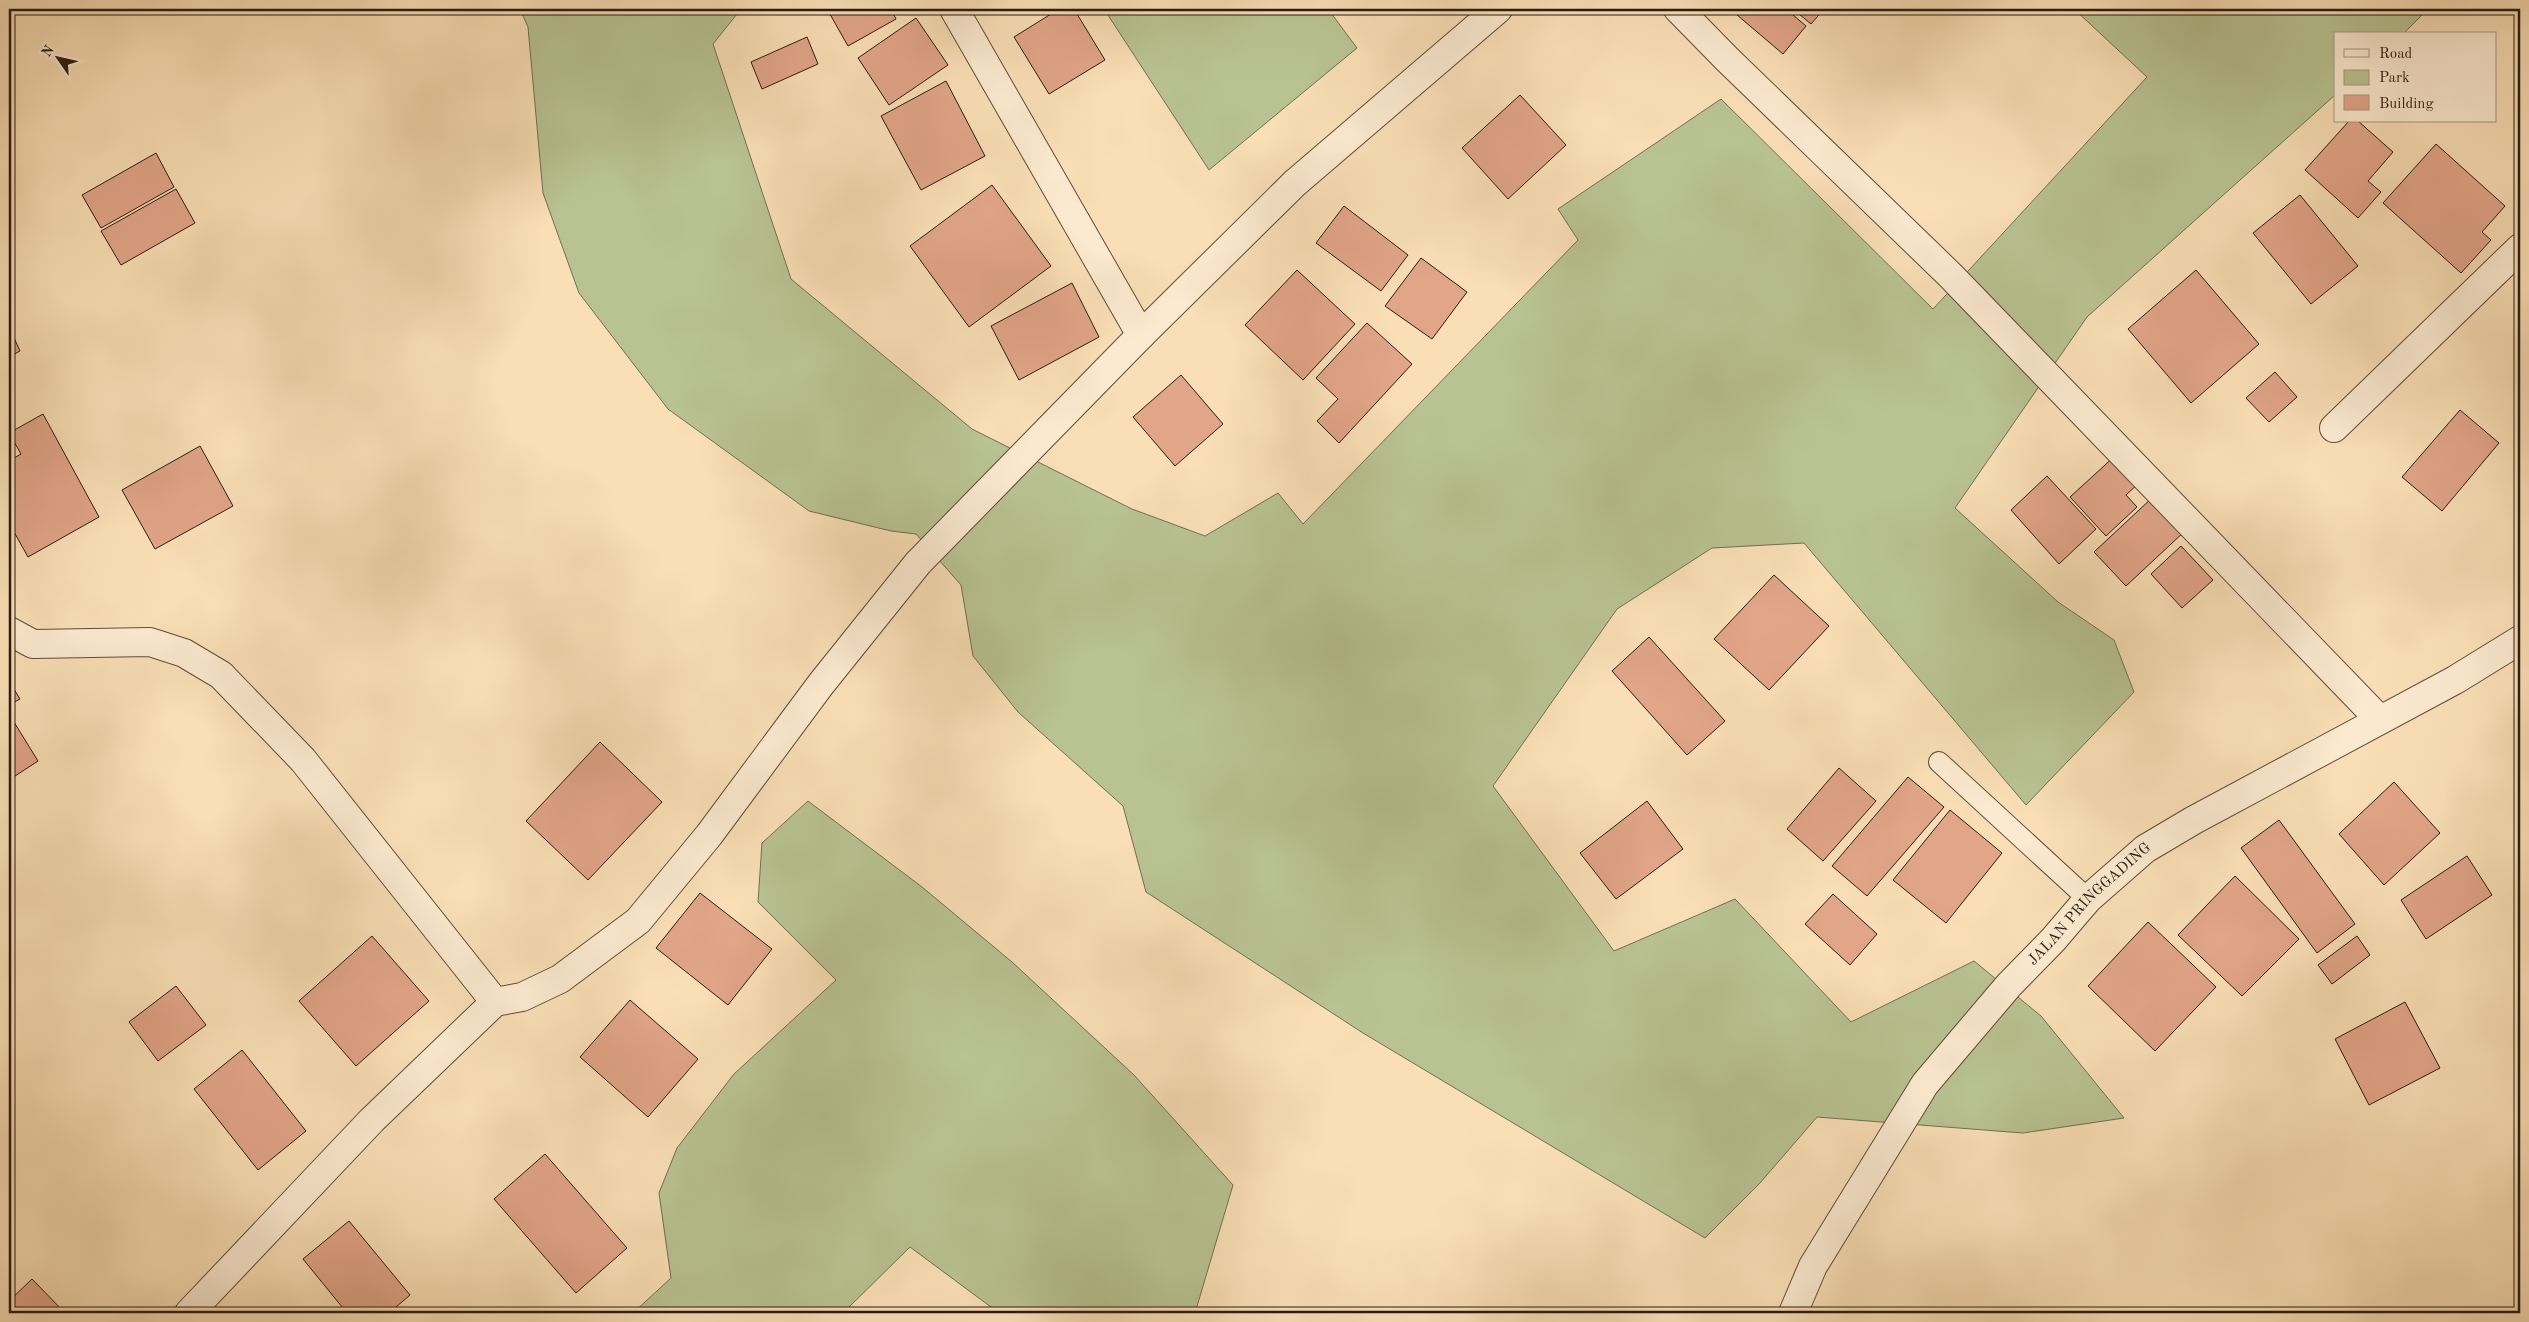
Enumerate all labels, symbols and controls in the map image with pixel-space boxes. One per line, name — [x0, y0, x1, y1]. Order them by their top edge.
north arrow — [32, 32, 82, 82]
legend — [2334, 32, 2496, 122]
text: N — [39, 43, 57, 60]
text: Road — [2379, 47, 2413, 62]
text: Park — [2379, 71, 2410, 86]
text: Building — [2379, 97, 2434, 112]
street label: JALAN PRINGGADING — [2025, 840, 2154, 968]

